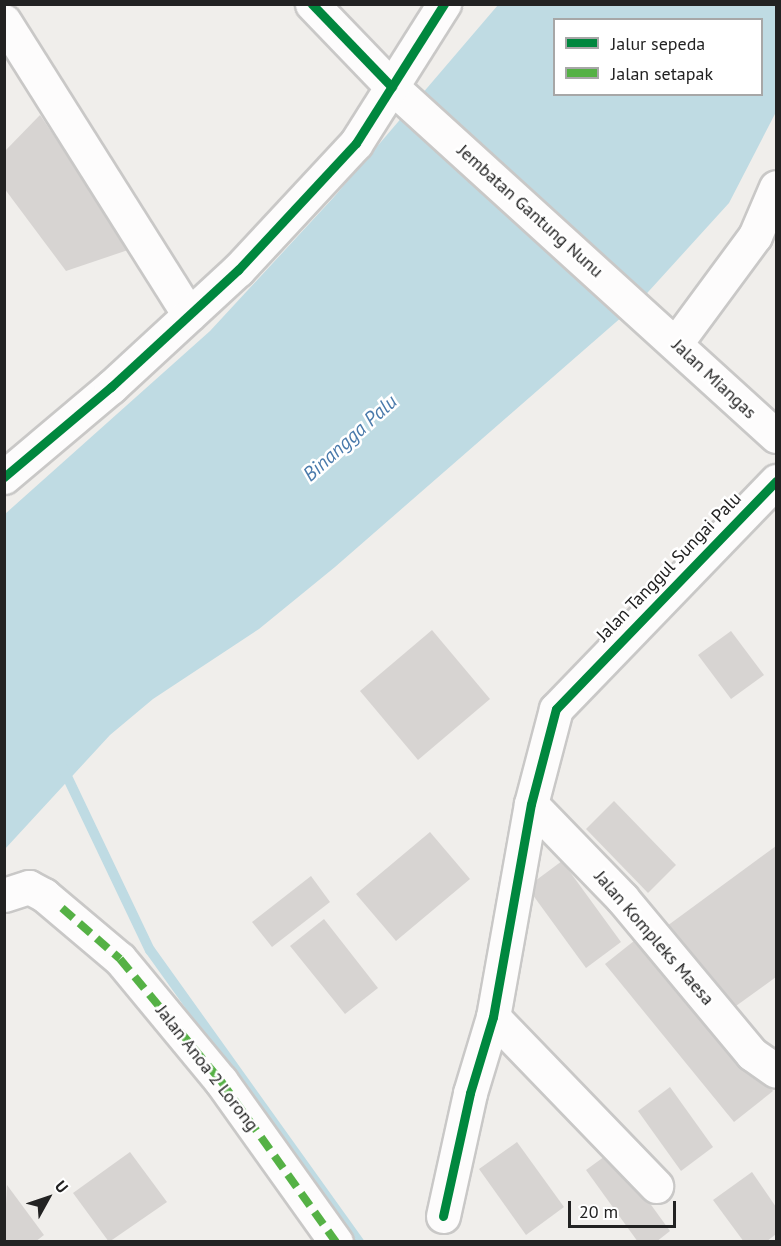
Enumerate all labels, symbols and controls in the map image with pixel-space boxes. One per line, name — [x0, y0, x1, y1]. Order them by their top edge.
legend — [553, 18, 763, 96]
text: Jalur sepeda — [611, 32, 705, 55]
text: Jalan setapak — [611, 62, 713, 85]
street label: Jembatan Gantung Nunu — [453, 140, 607, 282]
street label: Jalan Miangas — [668, 335, 760, 423]
water label: Binangga Palu — [298, 390, 402, 486]
street label: Jalan Tanggul Sungai Palu — [592, 488, 746, 646]
street label: Jalan Kompleks Maesa — [590, 866, 718, 1010]
street label: Jalan Anoa 2 Lorong — [151, 1000, 263, 1136]
north arrow — [18, 1168, 78, 1228]
text: U — [51, 1176, 73, 1197]
scale bar — [571, 1189, 679, 1227]
text: 20 m — [579, 1200, 618, 1223]

